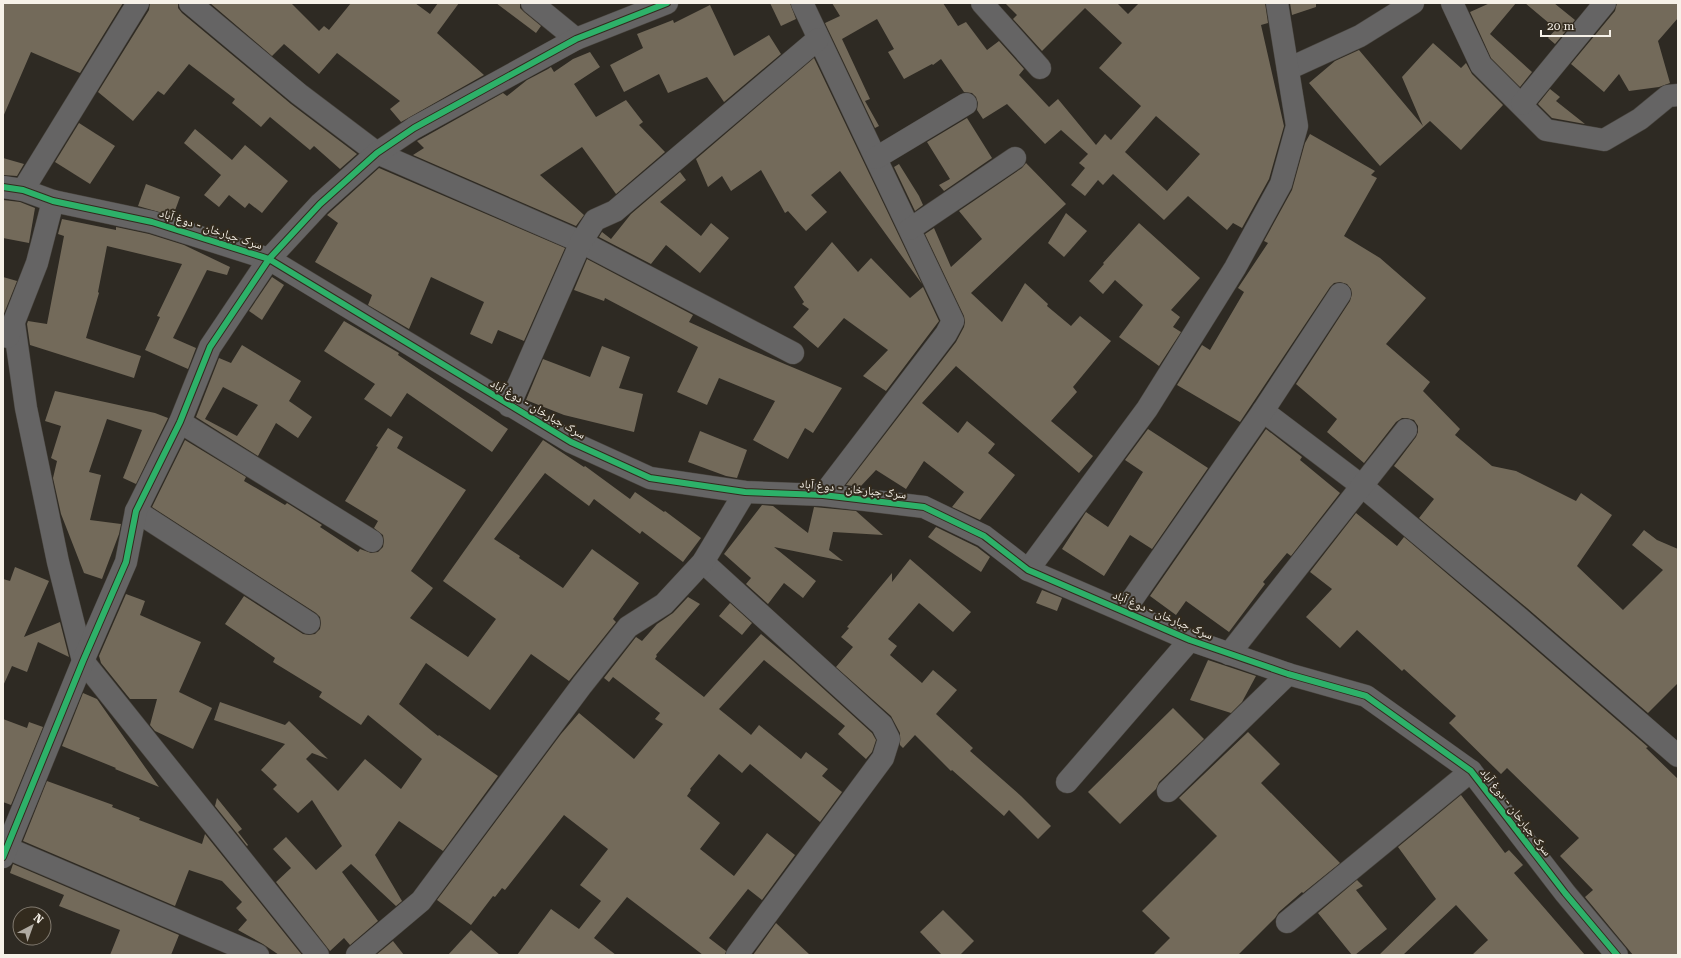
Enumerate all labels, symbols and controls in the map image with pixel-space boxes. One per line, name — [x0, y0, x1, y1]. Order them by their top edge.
scale bar — [1541, 12, 1610, 38]
text: 20 m — [1547, 19, 1574, 33]
street label: سرک جبارخان - دوغ آباد — [157, 206, 264, 253]
street label: سرک جبارخان - دوغ آباد — [488, 376, 588, 443]
street label: سرک جبارخان - دوغ آباد — [799, 476, 907, 503]
street label: سرک جبارخان - دوغ آباد — [1110, 588, 1215, 643]
street label: سرک جبارخان - دوغ آباد — [1477, 765, 1555, 859]
north arrow — [12, 906, 52, 946]
text: N — [31, 911, 46, 927]

